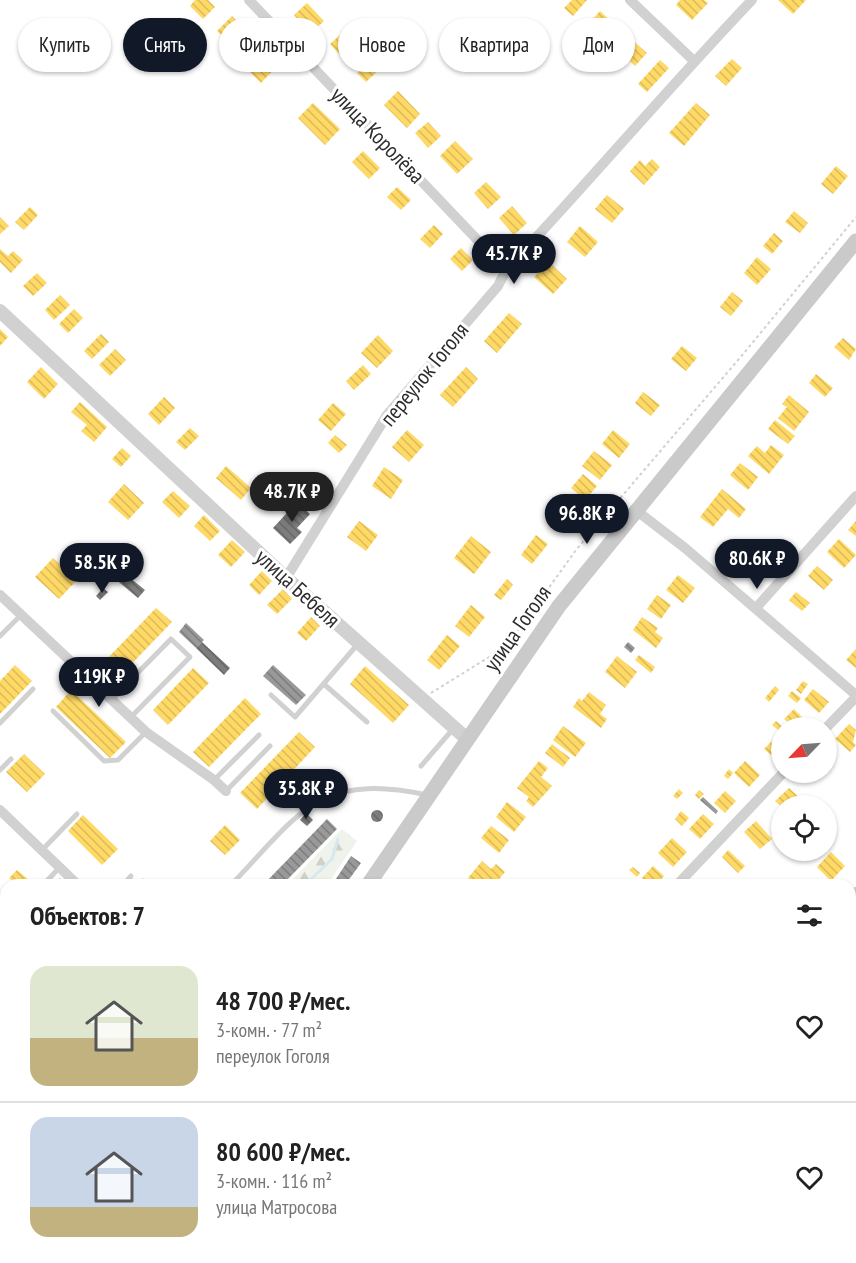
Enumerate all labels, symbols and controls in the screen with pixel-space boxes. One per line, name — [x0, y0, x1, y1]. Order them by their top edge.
chip: Купить — [18, 18, 111, 72]
chip: Снять — [123, 18, 207, 72]
chip: Фильтры — [219, 18, 326, 72]
chip: Новое — [338, 18, 427, 72]
chip: Квартира — [439, 18, 550, 72]
chip: Дом — [562, 18, 635, 72]
street label: улица Королёва — [325, 81, 431, 189]
pin: 45.7K ₽ — [459, 234, 569, 285]
text: 45.7K ₽ — [486, 240, 542, 266]
street label: переулок Гоголя — [374, 317, 474, 431]
pin: 48.7K ₽ — [237, 472, 347, 523]
text: 48.7K ₽ — [264, 478, 320, 504]
pin: 96.8K ₽ — [532, 494, 642, 545]
text: 96.8K ₽ — [559, 500, 615, 526]
pin: 80.6K ₽ — [702, 539, 812, 590]
pin: 58.5K ₽ — [47, 543, 157, 594]
street label: улица Бебеля — [250, 543, 346, 633]
text: 80.6K ₽ — [729, 545, 785, 571]
text: 58.5K ₽ — [74, 549, 130, 575]
street label: улица Гоголя — [477, 580, 557, 676]
pin: 119K ₽ — [50, 657, 148, 708]
text: 119K ₽ — [73, 663, 125, 689]
north arrow — [771, 717, 837, 783]
map controls — [771, 717, 837, 861]
pin: 35.8K ₽ — [251, 769, 361, 820]
text: 35.8K ₽ — [278, 775, 334, 801]
button: locate — [771, 795, 837, 861]
text: Объектов: 7 — [30, 899, 145, 932]
icon: filters — [793, 899, 826, 932]
text: 48 700 ₽/мес. — [216, 984, 350, 1017]
icon: home — [78, 990, 150, 1062]
icon: heart — [793, 1010, 826, 1043]
text: 3-комн. · 77 m² — [216, 1017, 322, 1043]
text: переулок Гоголя — [216, 1043, 330, 1069]
text: 80 600 ₽/мес. — [216, 1135, 350, 1168]
icon: home — [78, 1141, 150, 1213]
icon: heart — [793, 1161, 826, 1194]
text: 3-комн. · 116 m² — [216, 1168, 332, 1194]
text: улица Матросова — [216, 1194, 337, 1220]

